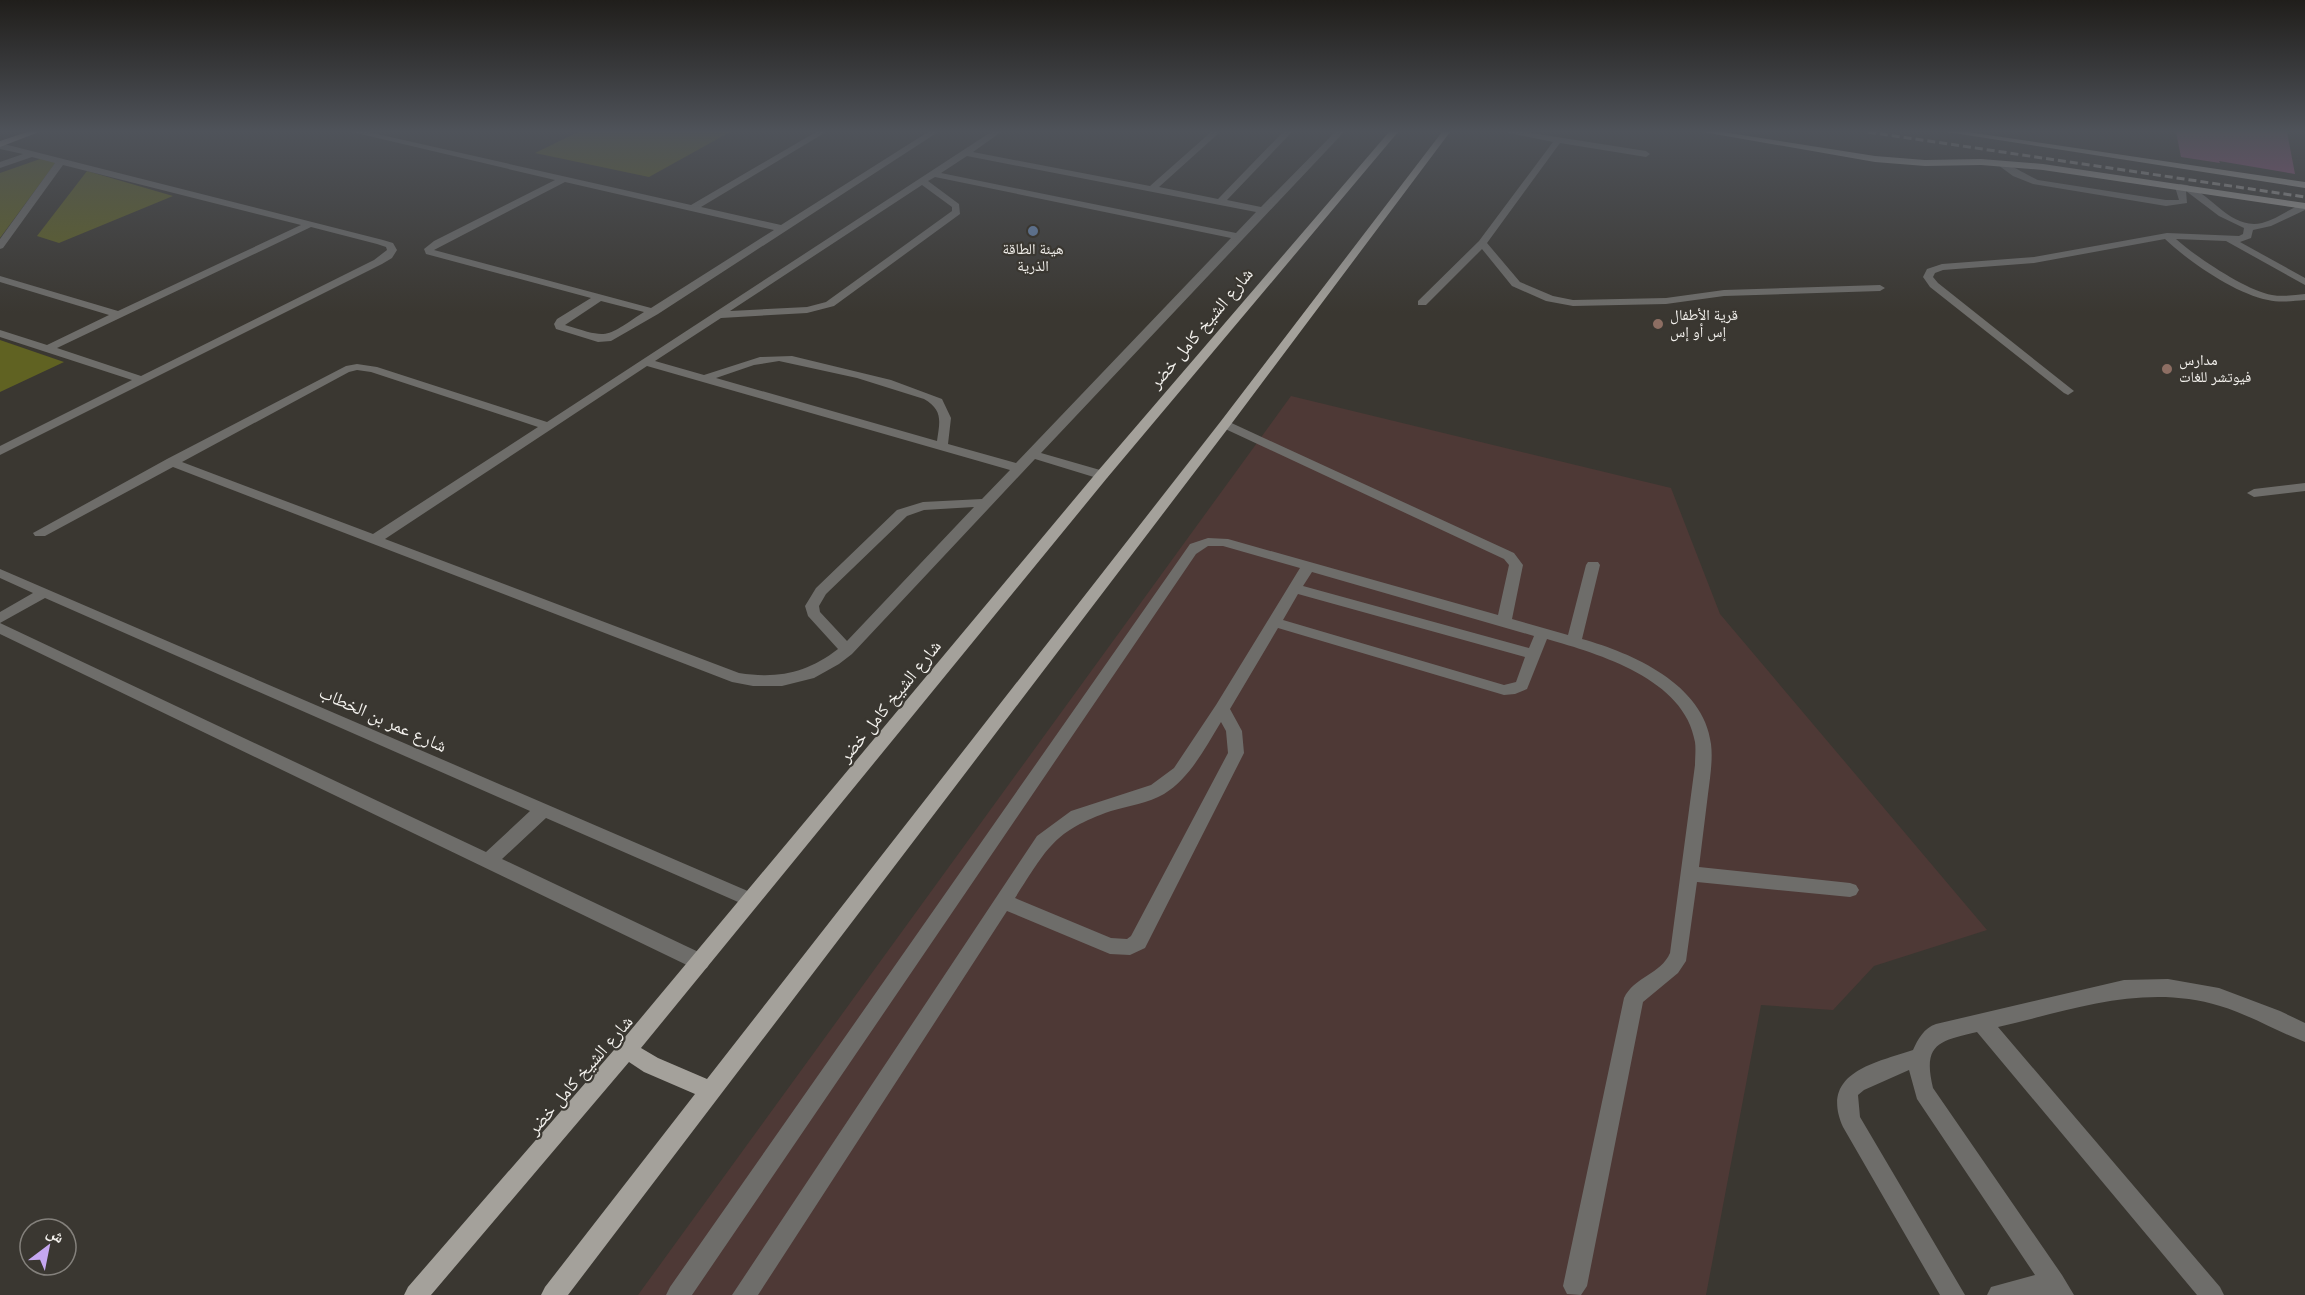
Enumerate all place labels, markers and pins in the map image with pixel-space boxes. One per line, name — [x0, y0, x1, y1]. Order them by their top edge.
marker: هيئة الطاقة الذرية — [1026, 224, 1040, 238]
place label: هيئة الطاقة الذرية — [1002, 239, 1064, 275]
place label: قرية الأطفال إس أو إس — [1670, 305, 1738, 342]
marker: قرية الأطفال إس أو إس — [1651, 317, 1665, 331]
place label: مدارس فيوتشر للغات — [2179, 350, 2251, 386]
marker: مدارس فيوتشر للغات — [2160, 362, 2174, 376]

